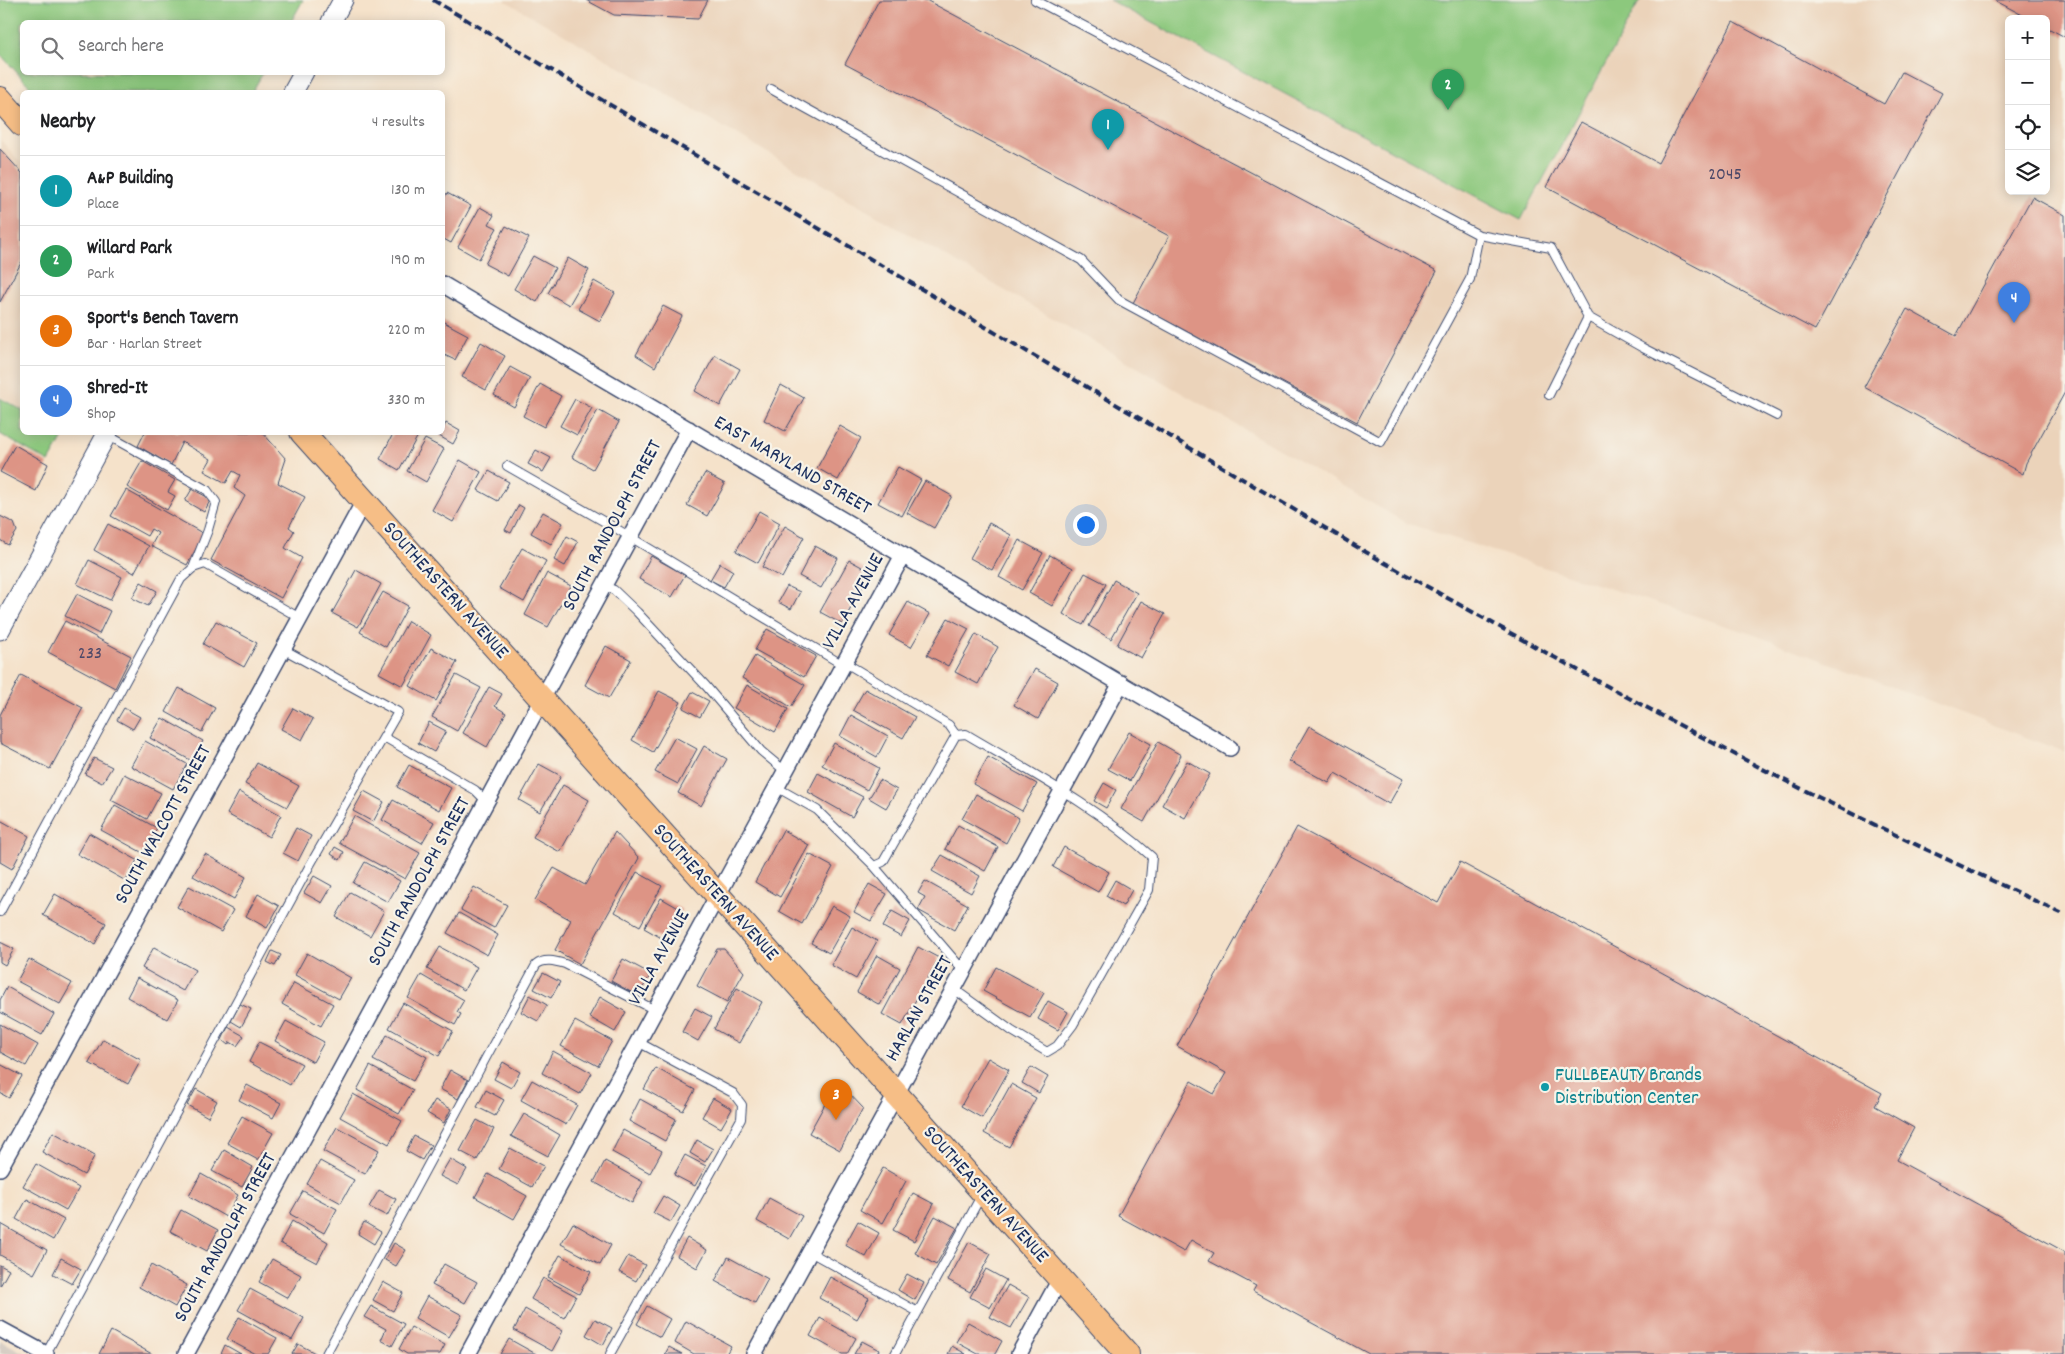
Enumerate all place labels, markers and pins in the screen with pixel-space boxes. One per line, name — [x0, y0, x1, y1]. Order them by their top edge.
pin: 2 — [1432, 69, 1464, 110]
pin: 1 — [1092, 109, 1124, 150]
pin: 4 — [1998, 282, 2030, 323]
place label: FULLBEAUTY Brands Distribution Center — [1555, 1062, 1702, 1113]
pin: 3 — [820, 1079, 852, 1120]
marker: FULLBEAUTY Brands Distribution Center — [1539, 1081, 1551, 1093]

